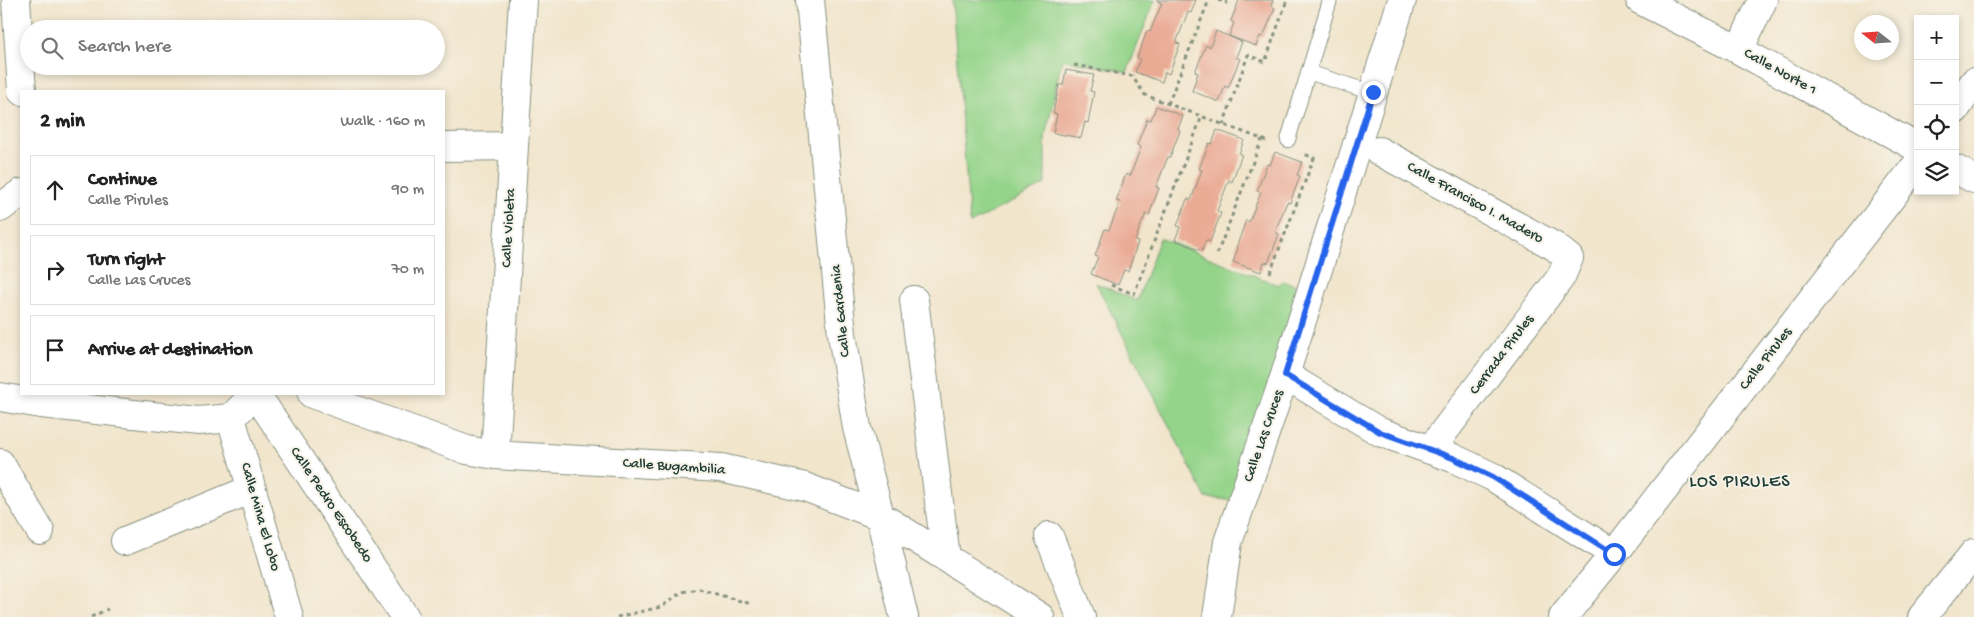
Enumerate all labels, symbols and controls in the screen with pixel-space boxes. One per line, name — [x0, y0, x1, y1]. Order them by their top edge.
north arrow — [1854, 15, 1899, 60]
map controls — [1914, 15, 1959, 195]
button: + — [1914, 15, 1959, 60]
search box — [20, 20, 445, 75]
icon: search — [38, 34, 66, 62]
text: Search here — [78, 36, 172, 59]
street label: Calle Norte 1 — [1740, 45, 1820, 99]
button: − — [1914, 60, 1959, 105]
route end — [1362, 81, 1385, 104]
button: locate — [1914, 105, 1959, 150]
text: 2 min — [40, 110, 85, 135]
text: Walk · 160 m — [340, 113, 425, 132]
button: layers — [1914, 150, 1959, 195]
street label: Calle Francisco I. Madero — [1404, 158, 1547, 248]
text: Continue — [88, 169, 157, 192]
icon: ahead — [41, 176, 69, 204]
text: 90 m — [392, 181, 424, 200]
street label: Calle Violeta — [498, 187, 520, 268]
text: Calle Pirules — [88, 192, 168, 211]
text: Turn right — [88, 249, 164, 272]
icon: right — [41, 256, 69, 284]
text: 70 m — [391, 261, 424, 280]
street label: Calle Gardenia — [827, 263, 855, 358]
text: Calle Las Cruces — [88, 272, 191, 291]
street label: Cerrada Pirules — [1466, 311, 1538, 399]
street label: Calle Pirules — [1736, 324, 1796, 394]
icon: arrive — [41, 336, 69, 364]
text: Arrive at destination — [88, 339, 252, 362]
street label: Calle Las Cruces — [1240, 387, 1288, 484]
street label: Calle Pedro Escobedo — [286, 444, 377, 566]
street label: Calle Bugambilia — [622, 454, 726, 480]
street label: Calle Mina El Lobo — [236, 461, 284, 574]
district label: LOS PIRULES — [1689, 472, 1791, 493]
route start — [1603, 543, 1626, 566]

